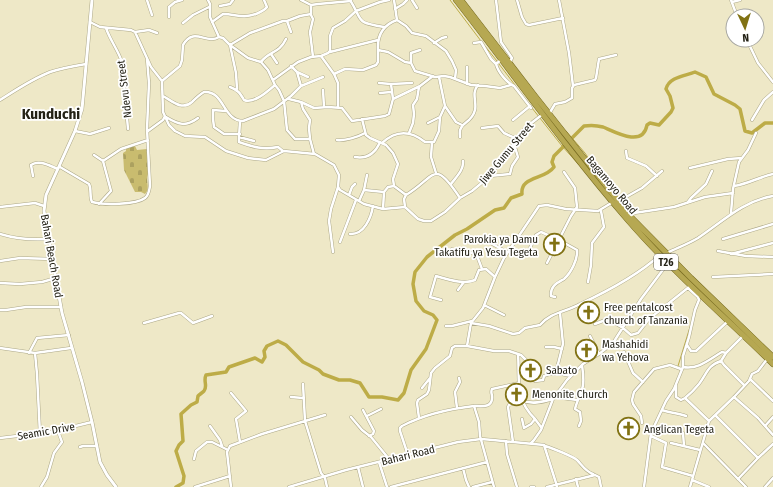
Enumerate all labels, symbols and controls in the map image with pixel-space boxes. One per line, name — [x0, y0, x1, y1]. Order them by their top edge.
north arrow — [725, 8, 765, 48]
text: N — [742, 31, 749, 44]
street label: Ndevu Street — [114, 59, 134, 119]
district label: Kunduchi — [22, 105, 80, 123]
street label: Jiwe Gumu Street — [477, 119, 536, 187]
street label: Bagamoyo Road — [584, 154, 640, 217]
street label: Bahari Beach Road — [38, 213, 65, 299]
church icon: Parokia ya Damu Takatifu ya Yesu Tegeta — [541, 232, 567, 258]
place label: Parokia ya Damu Takatifu ya Yesu Tegeta — [434, 233, 538, 259]
road number: T26 — [654, 254, 678, 270]
church icon: Free pentalcost church of Tanzania — [576, 300, 602, 326]
place label: Free pentalcost church of Tanzania — [604, 301, 688, 327]
church icon: Mashahidi wa Yehova — [573, 337, 599, 363]
place label: Mashahidi wa Yehova — [602, 338, 649, 364]
church icon: Sabato — [517, 357, 543, 383]
place label: Sabato — [546, 364, 577, 377]
church icon: Menonite Church — [503, 381, 529, 407]
place label: Menonite Church — [532, 388, 608, 401]
church icon: Anglican Tegeta — [615, 416, 641, 442]
street label: Seamic Drive — [16, 420, 76, 443]
place label: Anglican Tegeta — [644, 423, 714, 436]
street label: Bahari Road — [380, 443, 436, 468]

